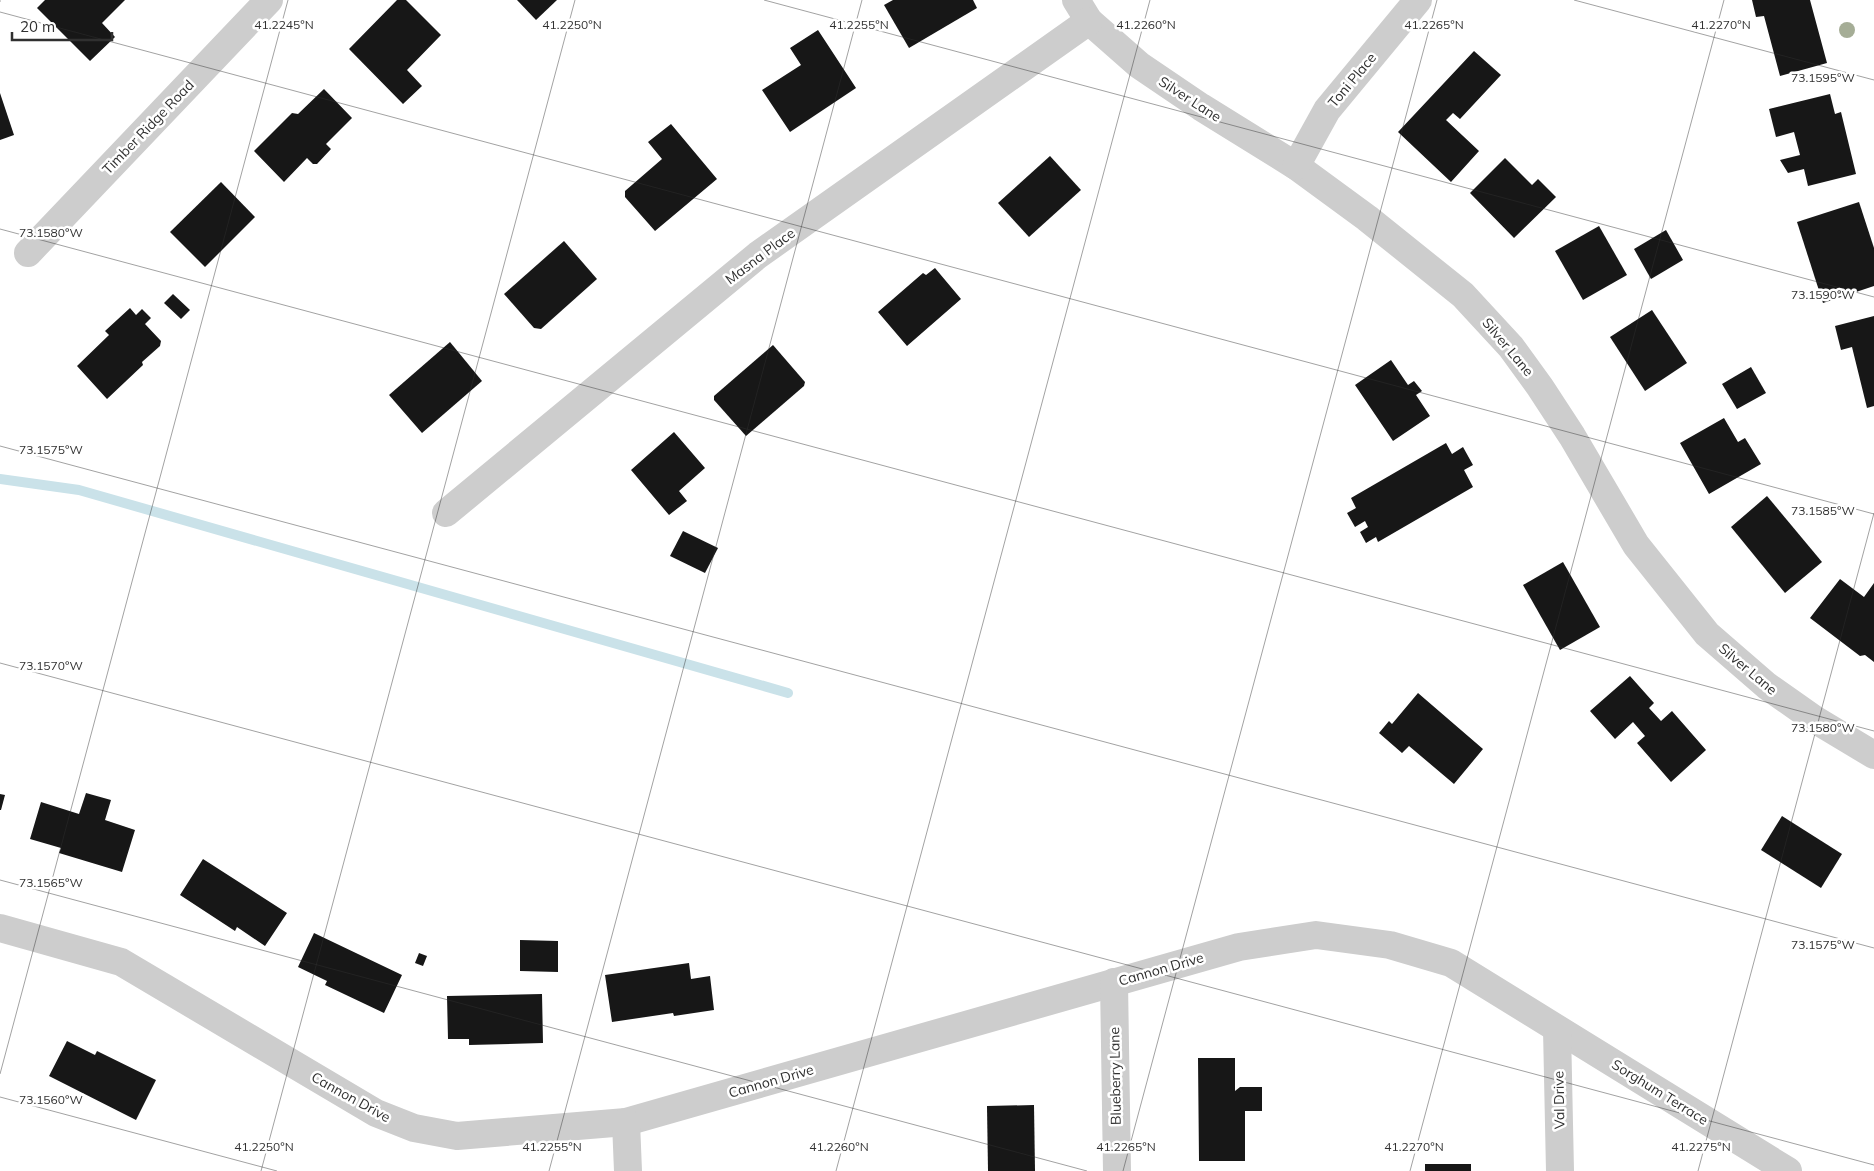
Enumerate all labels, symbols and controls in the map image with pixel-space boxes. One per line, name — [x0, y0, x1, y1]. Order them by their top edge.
scale bar — [12, 10, 112, 42]
text: 20 m — [20, 17, 55, 36]
text: 41.2245°N — [254, 17, 314, 32]
text: 41.2250°N — [542, 17, 602, 32]
text: 41.2255°N — [829, 17, 889, 32]
text: 41.2260°N — [1116, 17, 1176, 32]
text: 41.2265°N — [1404, 17, 1464, 32]
text: 41.2270°N — [1691, 17, 1751, 32]
street label: Toni Place — [1324, 49, 1380, 111]
text: 73.1595°W — [1791, 70, 1855, 85]
street label: Silver Lane — [1155, 72, 1225, 126]
street label: Timber Ridge Road — [98, 76, 198, 178]
street label: Masna Place — [721, 224, 799, 288]
text: 73.1580°W — [19, 225, 83, 240]
text: 73.1590°W — [1791, 287, 1855, 302]
street label: Silver Lane — [1478, 314, 1538, 380]
text: 73.1575°W — [19, 442, 83, 457]
text: 73.1585°W — [1791, 503, 1855, 518]
street label: Silver Lane — [1715, 639, 1781, 699]
text: 73.1570°W — [19, 658, 83, 673]
text: 73.1580°W — [1791, 720, 1855, 735]
text: 73.1565°W — [19, 875, 83, 890]
text: 73.1575°W — [1791, 937, 1855, 952]
street label: Cannon Drive — [1116, 948, 1206, 990]
street label: Blueberry Lane — [1105, 1027, 1125, 1125]
street label: Sorghum Terrace — [1608, 1055, 1712, 1129]
street label: Cannon Drive — [726, 1060, 816, 1102]
street label: Cannon Drive — [308, 1068, 394, 1126]
street label: Val Drive — [1549, 1071, 1569, 1129]
text: 73.1560°W — [19, 1092, 83, 1107]
text: 41.2250°N — [234, 1139, 294, 1154]
text: 41.2255°N — [522, 1139, 582, 1154]
text: 41.2260°N — [809, 1139, 869, 1154]
text: 41.2265°N — [1096, 1139, 1156, 1154]
text: 41.2270°N — [1384, 1139, 1444, 1154]
text: 41.2275°N — [1671, 1139, 1731, 1154]

